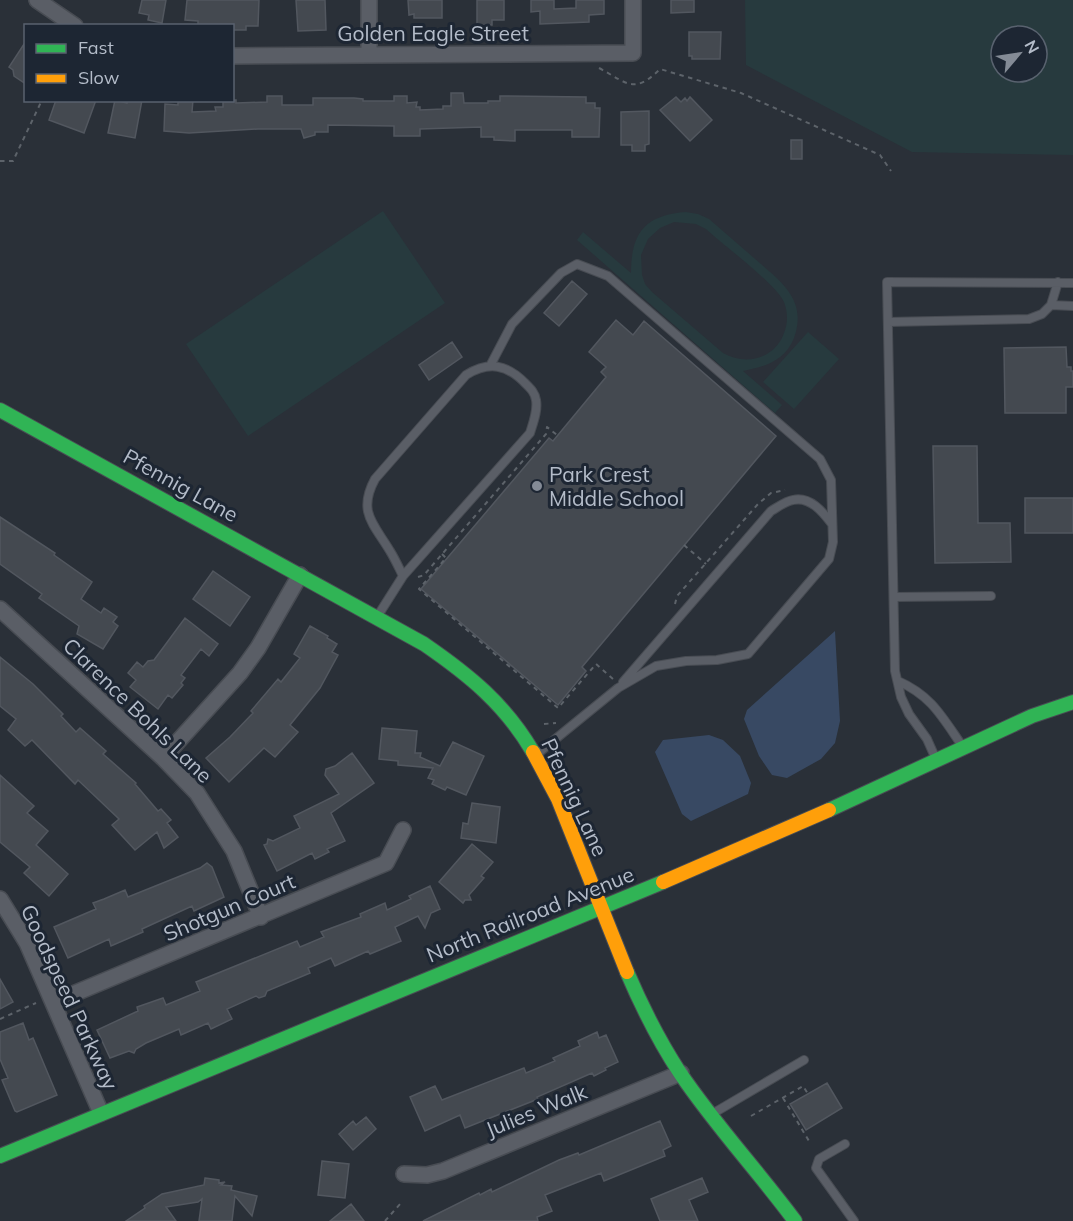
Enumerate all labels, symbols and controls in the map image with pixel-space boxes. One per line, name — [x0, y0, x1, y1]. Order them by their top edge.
street label: Golden Eagle Street — [337, 20, 529, 46]
legend — [24, 24, 234, 102]
north arrow — [989, 24, 1049, 84]
text: Fast — [78, 36, 114, 59]
text: N — [1020, 37, 1044, 57]
text: Slow — [78, 66, 120, 89]
street label: Pfennig Lane — [119, 443, 243, 527]
place label: Park Crest Middle School — [549, 461, 684, 511]
marker: Park Crest Middle School — [530, 479, 544, 493]
street label: Clarence Bohls Lane — [58, 632, 218, 788]
street label: Pfennig Lane — [536, 734, 614, 860]
street label: North Railroad Avenue — [422, 860, 638, 968]
street label: Shotgun Court — [159, 868, 299, 946]
street label: Goodspeed Parkway — [16, 900, 124, 1094]
street label: Julies Walk — [482, 1078, 591, 1142]

